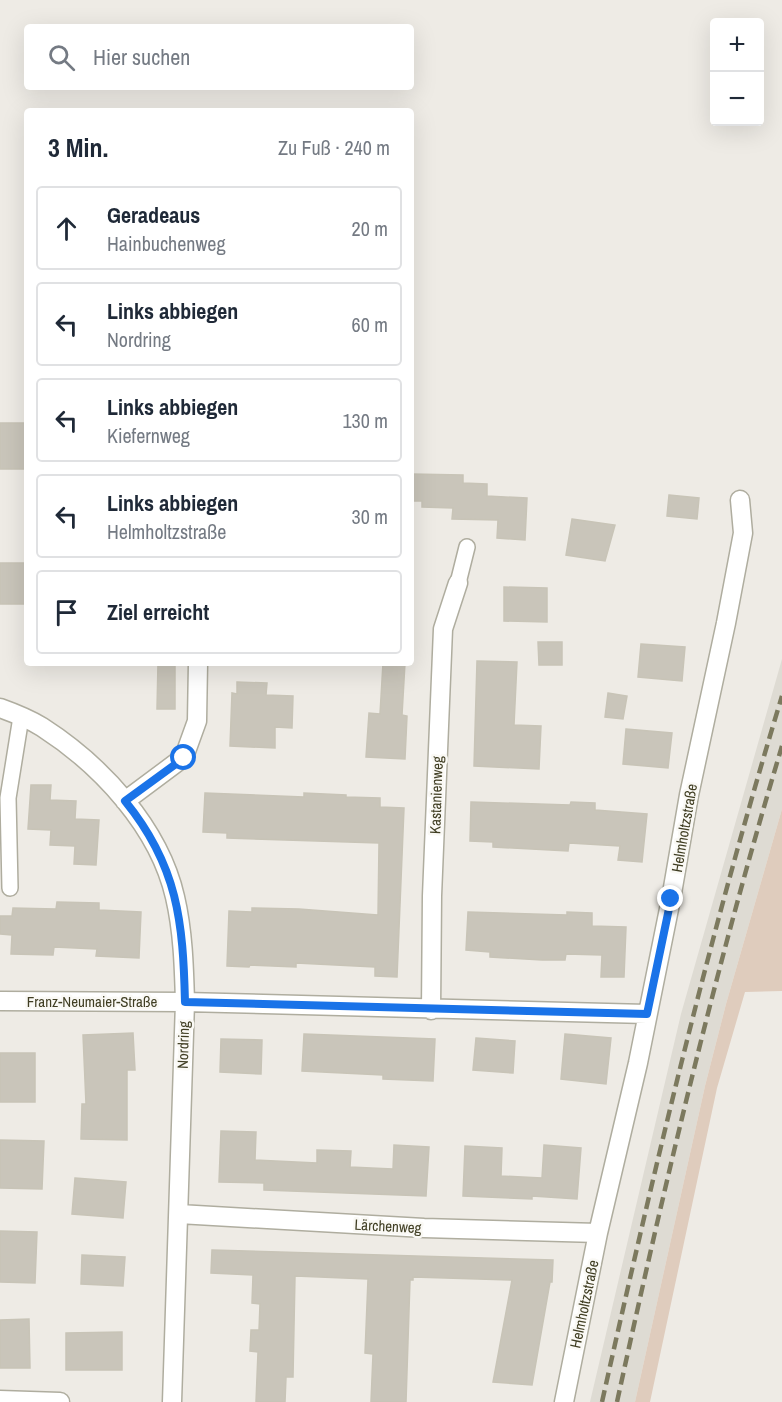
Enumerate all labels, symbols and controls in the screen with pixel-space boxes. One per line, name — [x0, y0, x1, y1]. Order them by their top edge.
map controls — [710, 18, 764, 126]
button: + — [710, 18, 764, 72]
search box — [24, 24, 414, 90]
icon: search — [45, 41, 78, 74]
text: Hier suchen — [93, 42, 190, 72]
button: − — [710, 72, 764, 126]
text: 3 Min. — [48, 130, 108, 165]
text: Zu Fuß · 240 m — [278, 134, 390, 161]
text: Geradeaus — [107, 200, 200, 230]
icon: ahead — [50, 212, 83, 245]
text: 20 m — [352, 215, 388, 242]
text: Hainbuchenweg — [107, 230, 226, 257]
text: Links abbiegen — [107, 296, 238, 326]
icon: left — [50, 308, 83, 341]
text: 60 m — [352, 311, 388, 338]
text: Nordring — [107, 326, 171, 353]
text: Links abbiegen — [107, 392, 238, 422]
icon: left — [50, 404, 83, 437]
text: 130 m — [342, 407, 388, 434]
text: Kiefernweg — [107, 422, 190, 449]
text: Links abbiegen — [107, 488, 238, 518]
icon: left — [50, 500, 83, 533]
text: 30 m — [352, 503, 388, 530]
text: Helmholtzstraße — [107, 518, 226, 545]
icon: arrive — [50, 596, 83, 629]
text: Ziel erreicht — [107, 597, 209, 627]
route start — [170, 744, 196, 770]
street label: Kastanienweg — [424, 756, 448, 834]
street label: Helmholtzstraße — [666, 782, 702, 874]
route end — [657, 885, 683, 911]
street label: Franz-Neumaier-Straße — [27, 991, 157, 1012]
street label: Nordring — [172, 1021, 194, 1069]
street label: Lärchenweg — [354, 1214, 422, 1238]
street label: Helmholtzstraße — [564, 1258, 604, 1350]

